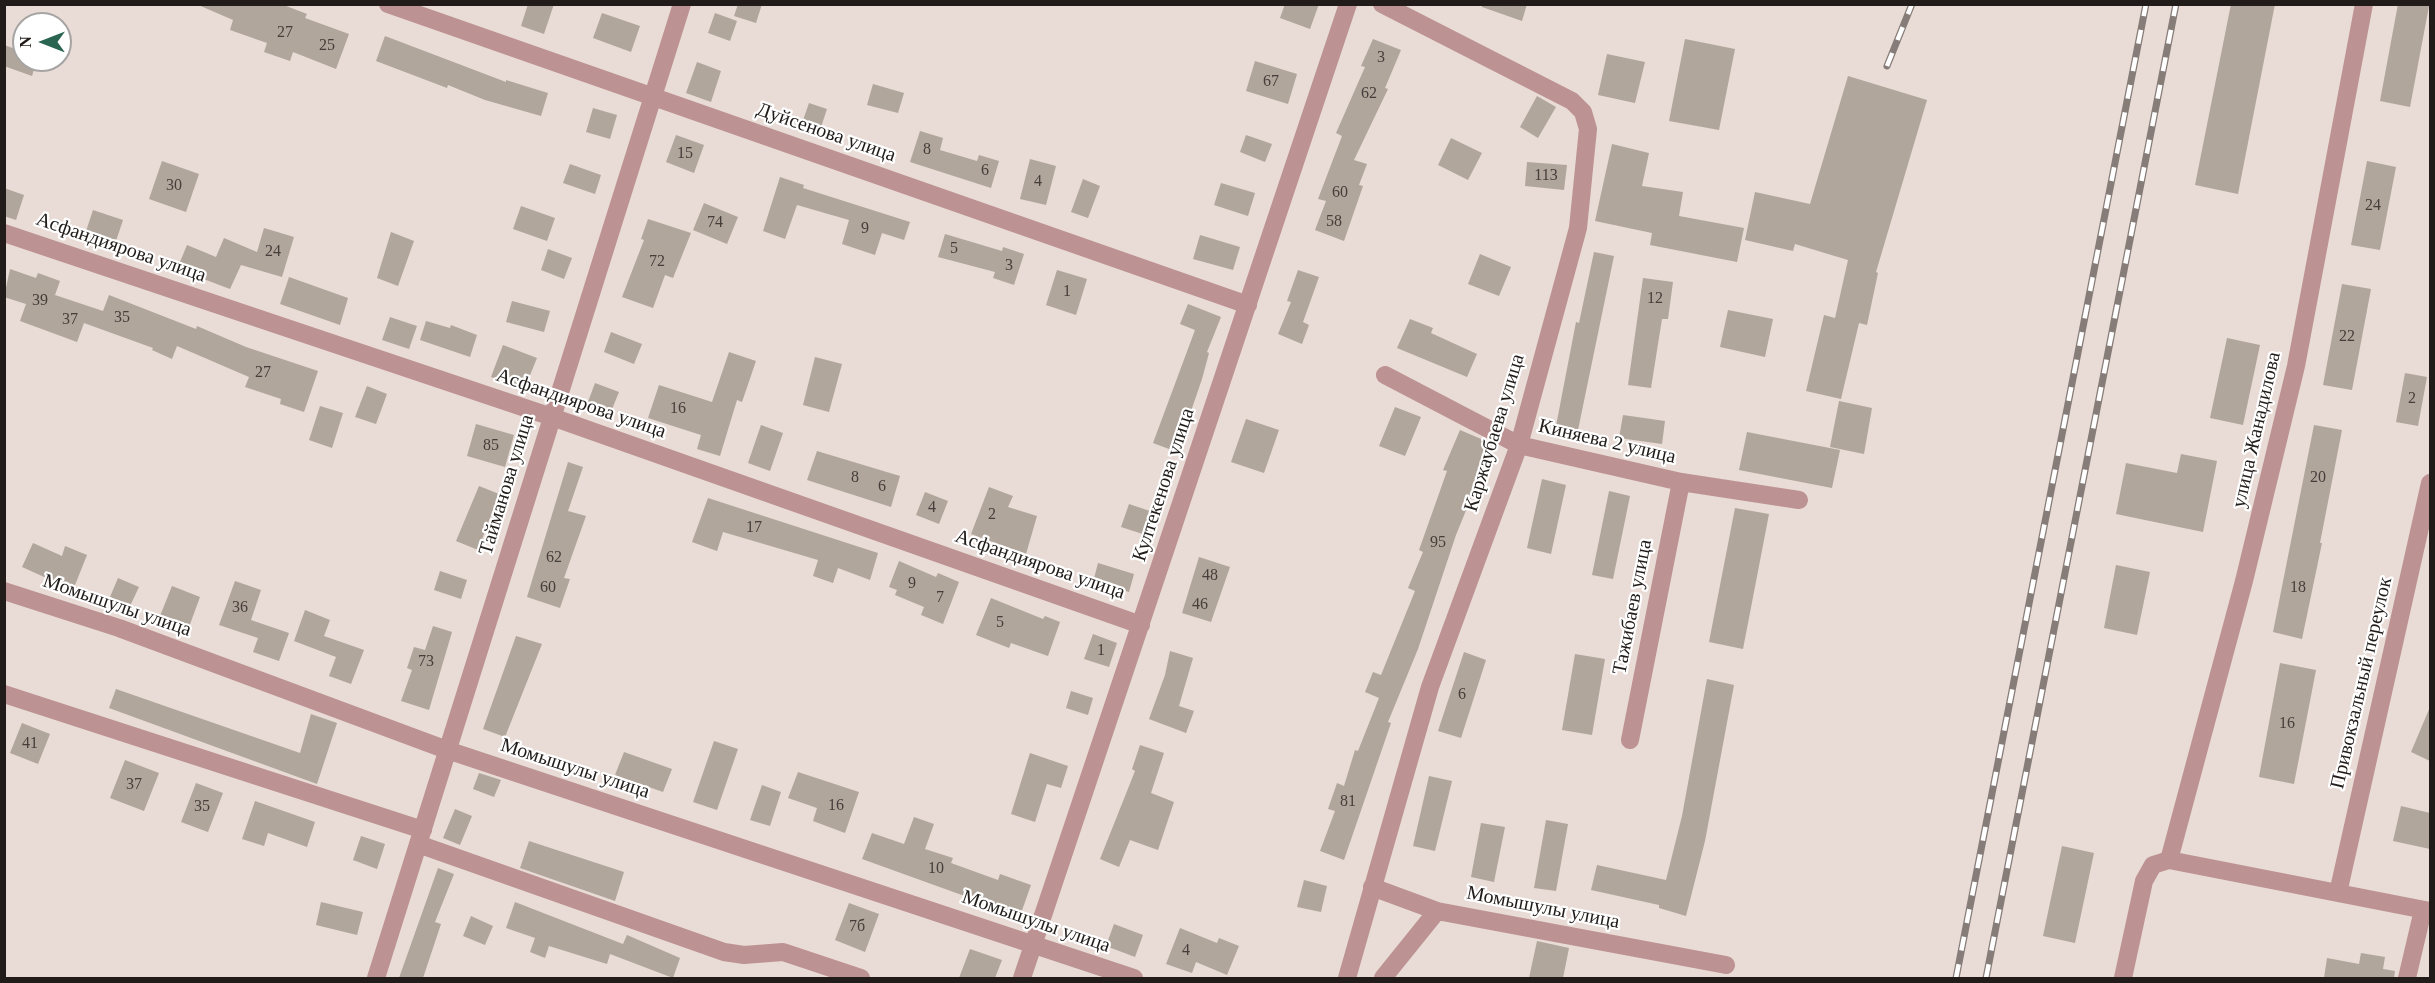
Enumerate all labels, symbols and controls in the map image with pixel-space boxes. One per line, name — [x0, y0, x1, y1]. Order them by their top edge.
north arrow — [12, 12, 72, 72]
house number: 27 — [277, 23, 293, 43]
text: N — [17, 36, 34, 48]
house number: 25 — [319, 36, 335, 56]
house number: 3 — [1377, 48, 1385, 68]
house number: 67 — [1263, 72, 1279, 92]
house number: 62 — [1361, 84, 1377, 104]
street label: Дуйсенова улица — [753, 98, 899, 168]
house number: 8 — [923, 140, 931, 160]
house number: 15 — [677, 144, 693, 164]
house number: 6 — [981, 161, 989, 181]
house number: 113 — [1534, 166, 1558, 186]
house number: 4 — [1034, 172, 1042, 192]
house number: 30 — [166, 176, 182, 196]
house number: 60 — [1332, 183, 1348, 203]
house number: 24 — [2365, 196, 2381, 216]
street label: Асфандиярова улица — [33, 208, 209, 288]
house number: 58 — [1326, 212, 1342, 232]
house number: 74 — [707, 213, 723, 233]
house number: 9 — [861, 219, 869, 239]
house number: 5 — [950, 239, 958, 259]
house number: 24 — [265, 242, 281, 262]
house number: 72 — [649, 252, 665, 272]
house number: 3 — [1005, 256, 1013, 276]
house number: 1 — [1063, 282, 1071, 302]
house number: 12 — [1647, 289, 1663, 309]
house number: 39 — [32, 291, 48, 311]
house number: 35 — [114, 308, 130, 328]
house number: 37 — [62, 310, 78, 330]
house number: 22 — [2339, 327, 2355, 347]
street label: улица Жанадилова — [2227, 350, 2287, 510]
street label: Каржаубаева улица — [1460, 351, 1530, 515]
house number: 27 — [255, 363, 271, 383]
street label: Асфандиярова улица — [493, 364, 669, 444]
house number: 2 — [2408, 389, 2416, 409]
house number: 16 — [670, 399, 686, 419]
street label: Култекенова улица — [1128, 405, 1200, 565]
street label: Тайманова улица — [474, 412, 540, 558]
street label: Киняева 2 улица — [1536, 415, 1678, 469]
house number: 85 — [483, 436, 499, 456]
house number: 8 — [851, 468, 859, 488]
house number: 20 — [2310, 468, 2326, 488]
house number: 6 — [878, 477, 886, 497]
house number: 4 — [928, 498, 936, 518]
house number: 2 — [988, 505, 996, 525]
house number: 17 — [746, 518, 762, 538]
street label: Асфандиярова улица — [952, 525, 1128, 605]
house number: 95 — [1430, 533, 1446, 553]
street label: Тажибаев улица — [1608, 538, 1658, 676]
house number: 62 — [546, 548, 562, 568]
house number: 48 — [1202, 566, 1218, 586]
street label: Момышулы улица — [40, 569, 194, 643]
house number: 9 — [908, 574, 916, 594]
street label: Привокзальный переулок — [2326, 575, 2398, 791]
house number: 60 — [540, 578, 556, 598]
house number: 18 — [2290, 578, 2306, 598]
house number: 7 — [936, 588, 944, 608]
house number: 46 — [1192, 595, 1208, 615]
house number: 36 — [232, 598, 248, 618]
house number: 5 — [996, 613, 1004, 633]
house number: 1 — [1097, 641, 1105, 661]
house number: 73 — [418, 652, 434, 672]
house number: 6 — [1458, 685, 1466, 705]
house number: 16 — [2279, 714, 2295, 734]
house number: 41 — [22, 734, 38, 754]
street label: Момышулы улица — [497, 734, 653, 804]
house number: 37 — [126, 775, 142, 795]
house number: 81 — [1340, 792, 1356, 812]
house number: 16 — [828, 796, 844, 816]
house number: 35 — [194, 797, 210, 817]
house number: 10 — [928, 859, 944, 879]
street label: Момышулы улица — [1464, 881, 1622, 935]
street label: Момышулы улица — [959, 885, 1113, 959]
house number: 7б — [849, 917, 865, 937]
house number: 4 — [1182, 941, 1190, 961]

